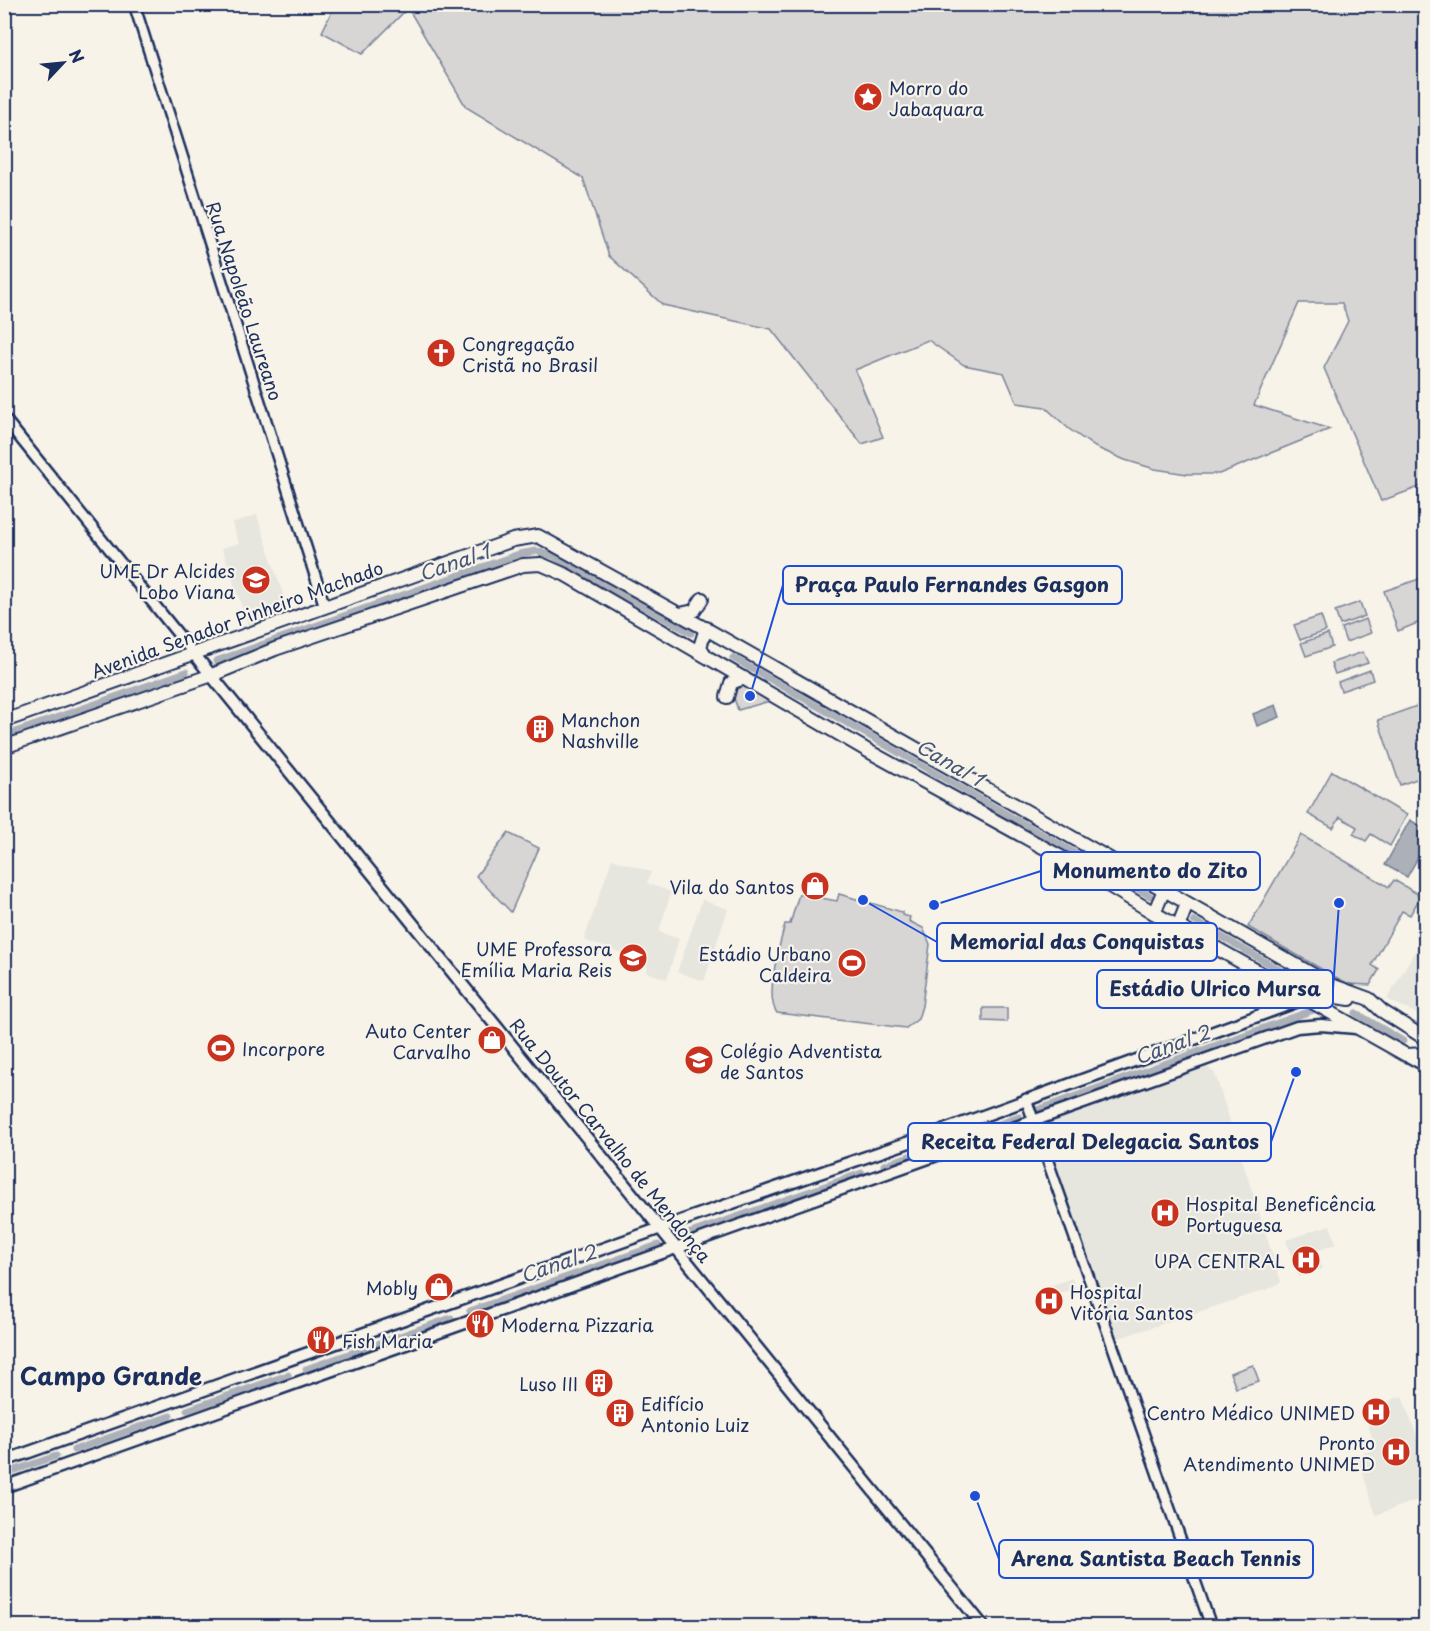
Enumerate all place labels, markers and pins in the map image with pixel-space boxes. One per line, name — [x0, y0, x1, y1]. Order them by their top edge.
place label: Morro do Jabaquara — [889, 74, 984, 122]
place icon: Morro do Jabaquara — [852, 81, 884, 113]
place label: Congregação Cristã no Brasil — [462, 330, 598, 378]
church icon: Congregação Cristã no Brasil — [425, 337, 457, 369]
place label: UME Dr Alcides Lobo Viana — [99, 557, 236, 605]
school or university icon: UME Dr Alcides Lobo Viana — [240, 564, 272, 596]
callout: Praça Paulo Fernandes Gasgon — [783, 566, 1122, 604]
place label: Manchon Nashville — [561, 706, 640, 754]
building icon: Manchon Nashville — [524, 713, 556, 745]
callout: Monumento do Zito — [1041, 852, 1260, 890]
shop icon: Vila do Santos — [799, 870, 831, 902]
place label: Vila do Santos — [669, 873, 794, 900]
callout: Memorial das Conquistas — [937, 923, 1217, 961]
place label: UME Professora Emília Maria Reis — [460, 935, 612, 983]
place label: Estádio Urbano Caldeira — [698, 940, 832, 988]
school or university icon: UME Professora Emília Maria Reis — [617, 942, 649, 974]
sports icon: Estádio Urbano Caldeira — [836, 947, 868, 979]
callout: Estádio Ulrico Mursa — [1097, 970, 1333, 1008]
place label: Auto Center Carvalho — [365, 1017, 472, 1065]
shop icon: Auto Center Carvalho — [476, 1024, 508, 1056]
sports icon: Incorpore — [205, 1032, 237, 1064]
place label: Incorpore — [242, 1035, 325, 1062]
place label: Colégio Adventista de Santos — [720, 1037, 882, 1085]
school or university icon: Colégio Adventista de Santos — [683, 1044, 715, 1076]
callout: Receita Federal Delegacia Santos — [908, 1123, 1271, 1161]
place label: Hospital Beneficência Portuguesa — [1186, 1190, 1376, 1238]
hospital icon: Hospital Beneficência Portuguesa — [1149, 1197, 1181, 1229]
hospital icon: UPA CENTRAL — [1290, 1244, 1322, 1276]
place label: UPA CENTRAL — [1154, 1247, 1285, 1274]
shop icon: Mobly — [423, 1271, 455, 1303]
place label: Mobly — [366, 1274, 418, 1301]
place label: Hospital Vitória Santos — [1070, 1278, 1193, 1326]
hospital icon: Hospital Vitória Santos — [1033, 1285, 1065, 1317]
restaurant icon: Moderna Pizzaria — [464, 1308, 496, 1340]
place label: Moderna Pizzaria — [501, 1311, 654, 1338]
restaurant icon: Fish Maria — [305, 1324, 337, 1356]
place label: Fish Maria — [342, 1327, 433, 1354]
building icon: Luso III — [583, 1367, 615, 1399]
place label: Luso III — [519, 1370, 578, 1397]
place label: Edifício Antonio Luiz — [641, 1390, 750, 1438]
hospital icon: Centro Médico UNIMED — [1360, 1396, 1392, 1428]
building icon: Edifício Antonio Luiz — [604, 1397, 636, 1429]
place label: Centro Médico UNIMED — [1146, 1399, 1355, 1426]
place label: Pronto Atendimento UNIMED — [1183, 1429, 1375, 1477]
hospital icon: Pronto Atendimento UNIMED — [1380, 1436, 1412, 1468]
callout: Arena Santista Beach Tennis — [999, 1540, 1313, 1578]

